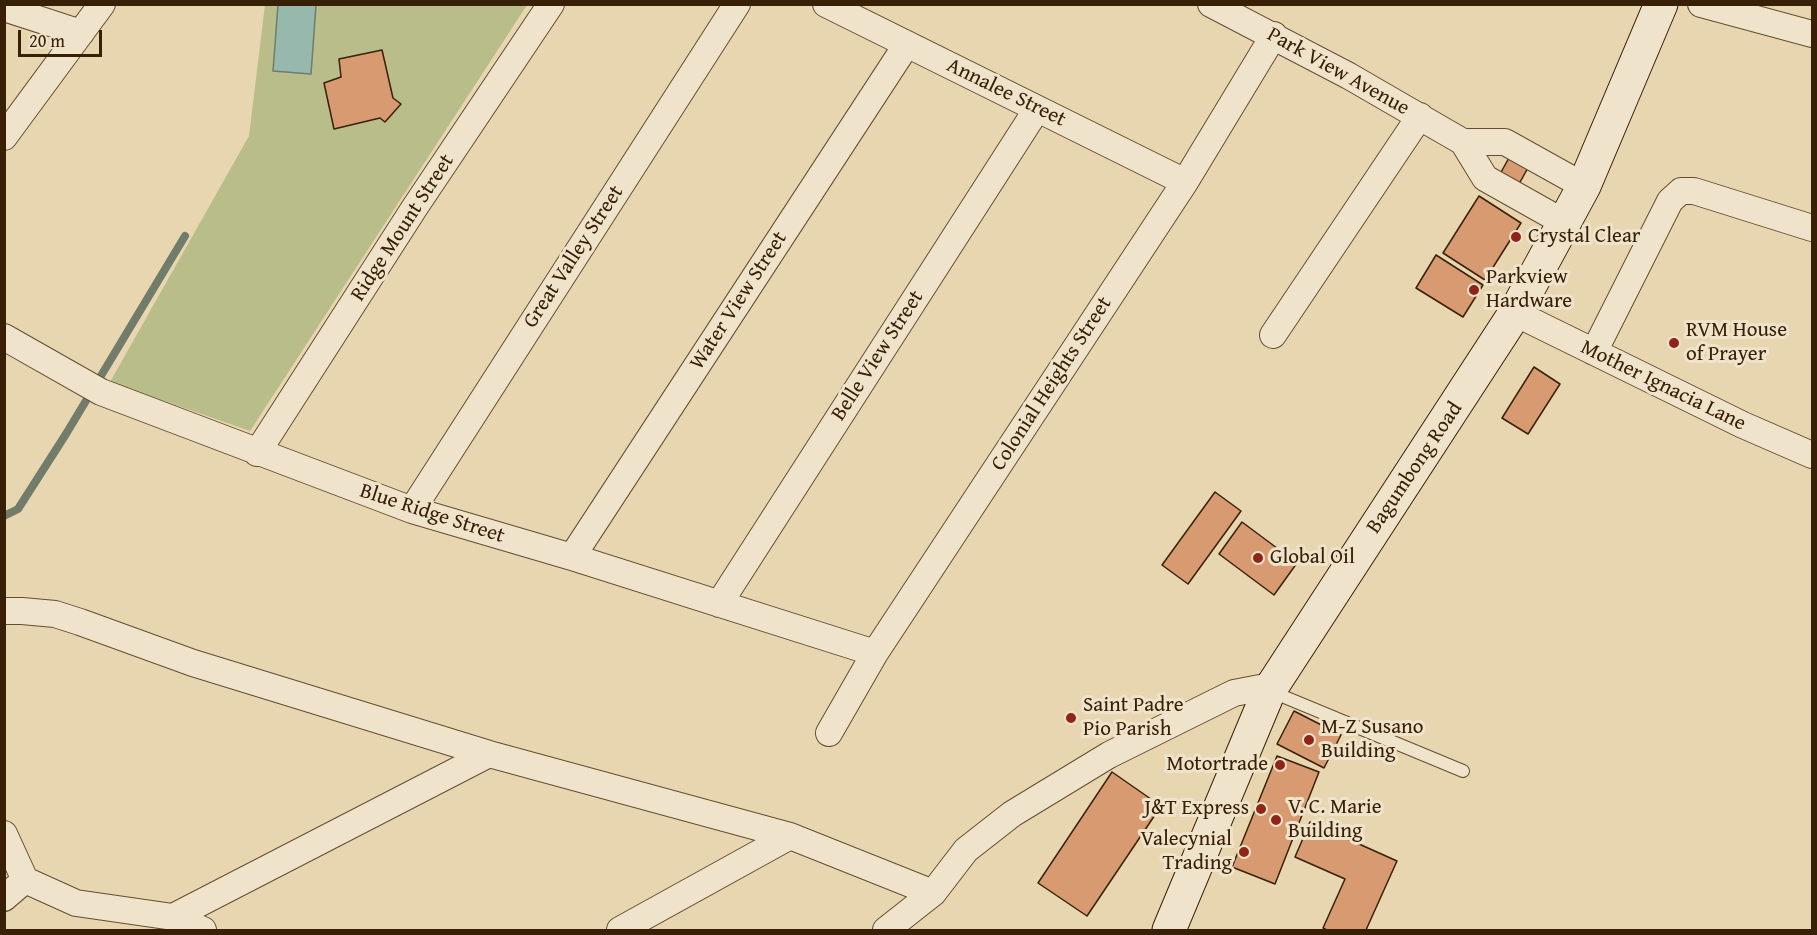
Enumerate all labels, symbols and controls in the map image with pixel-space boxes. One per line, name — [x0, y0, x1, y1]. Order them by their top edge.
scale bar — [21, 18, 105, 56]
street label: Park View Avenue — [1262, 23, 1414, 121]
text: 20 m — [29, 27, 65, 54]
street label: Annalee Street — [942, 53, 1070, 133]
street label: Ridge Mount Street — [346, 150, 460, 306]
street label: Great Valley Street — [519, 181, 629, 333]
place label: Crystal Clear — [1528, 224, 1640, 250]
street label: Water View Street — [685, 227, 793, 375]
marker: Crystal Clear — [1509, 230, 1523, 244]
place label: Parkview Hardware — [1486, 265, 1572, 315]
marker: Parkview Hardware — [1467, 283, 1481, 297]
street label: Belle View Street — [827, 286, 929, 426]
street label: Colonial Heights Street — [986, 292, 1118, 476]
place label: RVM House of Prayer — [1686, 318, 1787, 368]
street label: Mother Ignacia Lane — [1576, 335, 1750, 437]
marker: RVM House of Prayer — [1667, 336, 1681, 350]
street label: Bagumbong Road — [1362, 397, 1468, 539]
street label: Blue Ridge Street — [356, 479, 508, 549]
place label: Global Oil — [1270, 545, 1355, 571]
marker: Global Oil — [1251, 551, 1265, 565]
place label: Saint Padre Pio Parish — [1083, 693, 1184, 743]
marker: Saint Padre Pio Parish — [1064, 711, 1078, 725]
place label: M-Z Susano Building — [1321, 715, 1424, 765]
marker: M-Z Susano Building — [1302, 733, 1316, 747]
place label: Motortrade — [1166, 752, 1268, 778]
marker: Motortrade — [1273, 758, 1287, 772]
place label: V. C. Marie Building — [1288, 795, 1381, 845]
place label: J&T Express — [1144, 796, 1249, 822]
marker: J&T Express — [1254, 802, 1268, 816]
marker: V. C. Marie Building — [1269, 813, 1283, 827]
place label: Valecynial Trading — [1141, 827, 1232, 877]
marker: Valecynial Trading — [1237, 845, 1251, 859]

